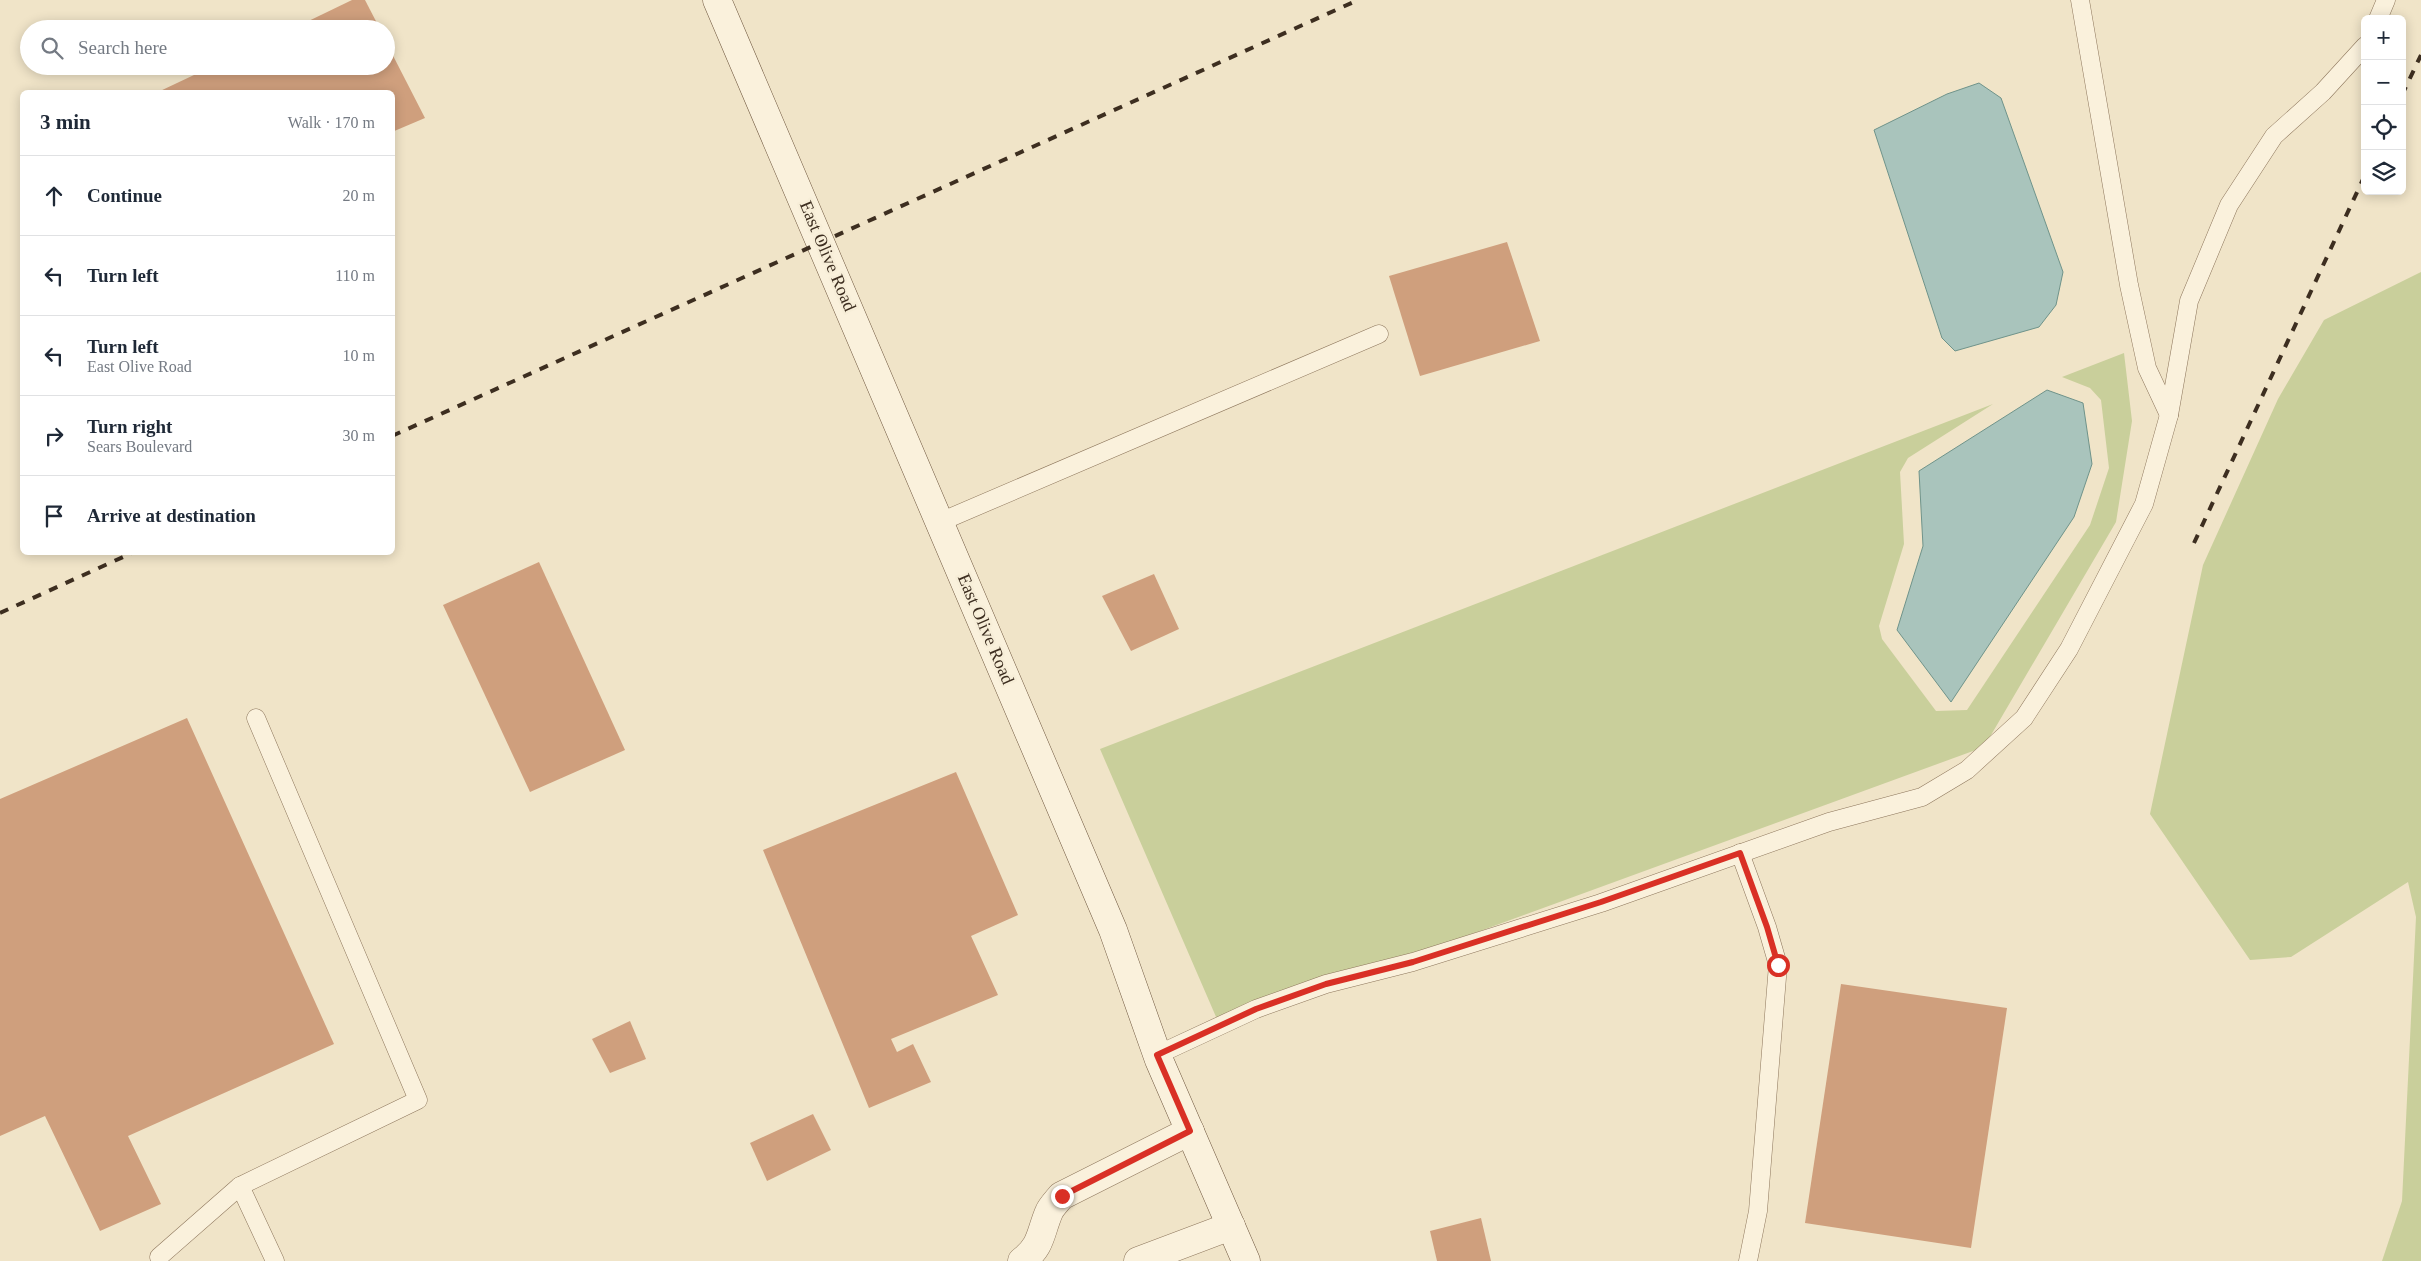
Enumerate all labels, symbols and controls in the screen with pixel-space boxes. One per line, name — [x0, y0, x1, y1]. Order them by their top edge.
map controls — [2361, 15, 2406, 195]
button: + — [2361, 15, 2406, 60]
search box — [20, 20, 395, 75]
icon: search — [38, 34, 66, 62]
text: Search here — [78, 37, 167, 58]
button: − — [2361, 60, 2406, 105]
button: locate — [2361, 105, 2406, 150]
text: 3 min — [40, 110, 91, 134]
text: Walk · 170 m — [288, 114, 375, 131]
button: layers — [2361, 150, 2406, 195]
icon: ahead — [40, 182, 68, 210]
text: Continue — [87, 185, 162, 206]
text: 20 m — [343, 187, 375, 204]
street label: East Olive Road — [796, 198, 860, 314]
icon: left — [40, 262, 68, 290]
text: Turn left — [87, 265, 159, 286]
text: 110 m — [335, 267, 375, 284]
text: Turn left — [87, 336, 159, 357]
icon: left — [40, 342, 68, 370]
text: 10 m — [343, 347, 375, 364]
text: East Olive Road — [87, 358, 192, 375]
text: Turn right — [87, 416, 172, 437]
icon: right — [40, 422, 68, 450]
text: 30 m — [343, 427, 375, 444]
text: Sears Boulevard — [87, 438, 192, 455]
icon: arrive — [40, 502, 68, 530]
text: Arrive at destination — [87, 505, 256, 526]
street label: East Olive Road — [954, 571, 1018, 687]
route start — [1767, 954, 1790, 977]
route end — [1051, 1185, 1074, 1208]

